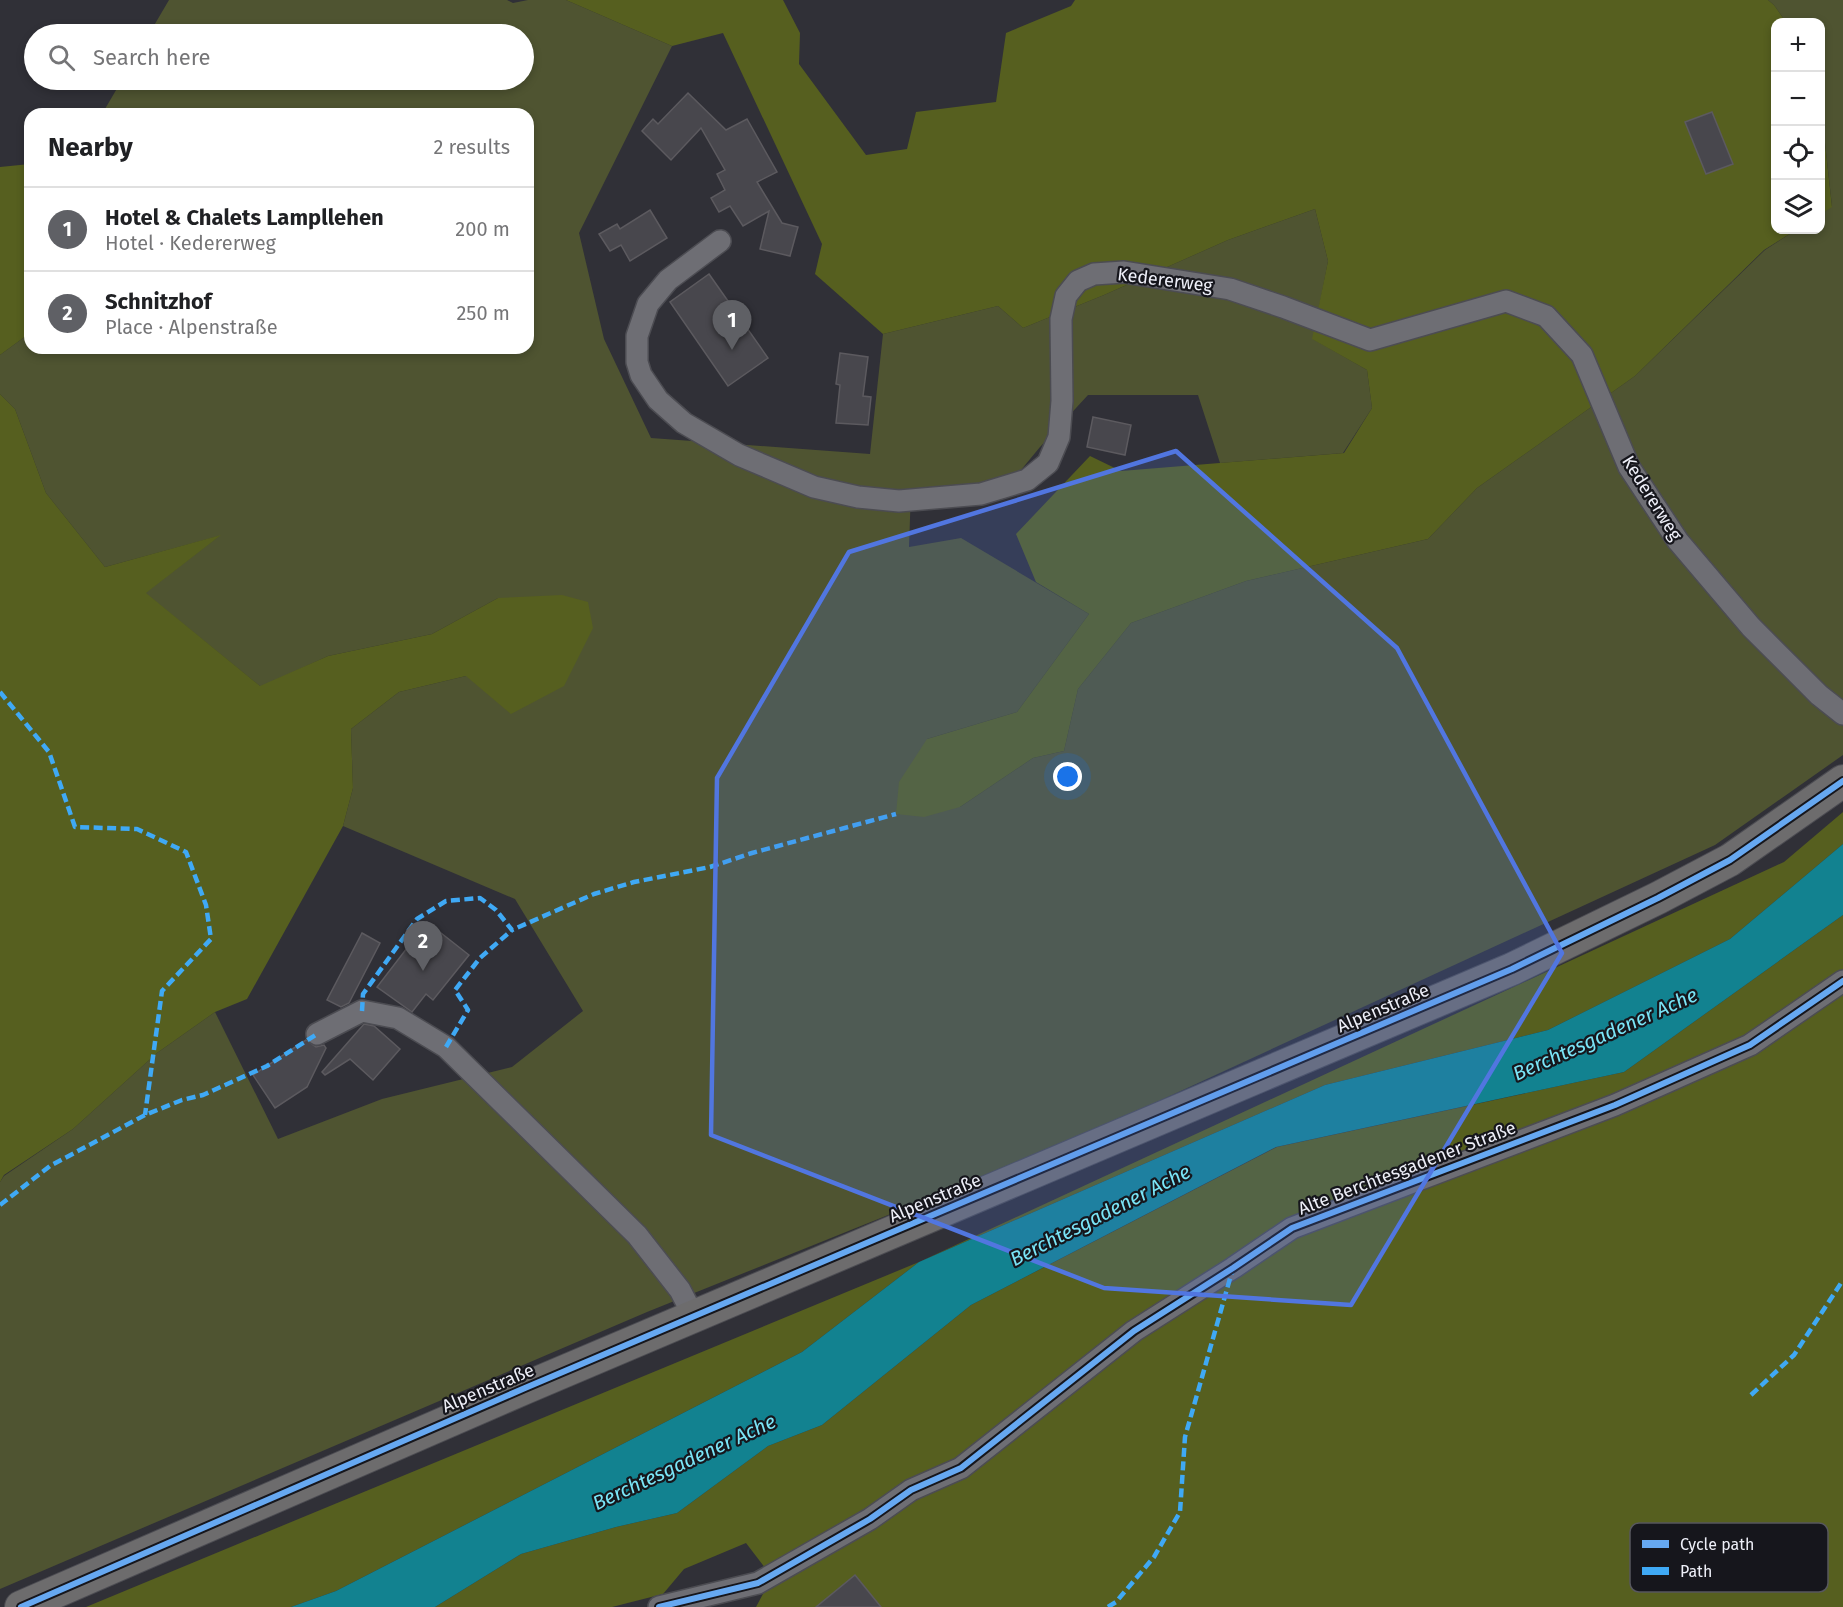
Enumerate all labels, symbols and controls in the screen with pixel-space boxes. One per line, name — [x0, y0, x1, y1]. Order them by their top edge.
map controls — [1771, 18, 1825, 234]
button: + — [1771, 18, 1825, 72]
search box — [24, 24, 534, 90]
icon: search — [45, 41, 78, 74]
text: Search here — [93, 44, 211, 71]
button: − — [1771, 72, 1825, 126]
button: locate — [1771, 126, 1825, 180]
text: Nearby — [48, 132, 133, 163]
text: 2 results — [433, 135, 510, 159]
button: layers — [1771, 180, 1825, 234]
text: Hotel & Chalets Lampllehen — [105, 204, 384, 231]
text: 1 — [63, 217, 72, 241]
text: 200 m — [455, 217, 510, 241]
text: Hotel · Kedererweg — [105, 231, 276, 255]
street label: Kedererweg — [1116, 263, 1215, 297]
text: Schnitzhof — [105, 288, 212, 315]
pin: 1 — [712, 300, 752, 350]
text: 2 — [62, 301, 73, 325]
text: 250 m — [456, 301, 510, 325]
text: Place · Alpenstraße — [105, 315, 278, 339]
street label: Kedererweg — [1617, 451, 1687, 545]
your location — [1053, 762, 1082, 791]
pin: 2 — [404, 922, 442, 971]
street label: Alpenstraße — [1334, 979, 1432, 1037]
water label: Berchtesgadener Ache — [1509, 983, 1701, 1085]
street label: Alte Berchtesgadener Straße — [1295, 1116, 1519, 1220]
water label: Berchtesgadener Ache — [1006, 1159, 1194, 1271]
street label: Alpenstraße — [886, 1169, 984, 1227]
street label: Alpenstraße — [439, 1359, 537, 1417]
water label: Berchtesgadener Ache — [589, 1409, 779, 1515]
legend — [1630, 1523, 1828, 1592]
text: Cycle path — [1680, 1535, 1754, 1554]
text: Path — [1680, 1562, 1712, 1581]

